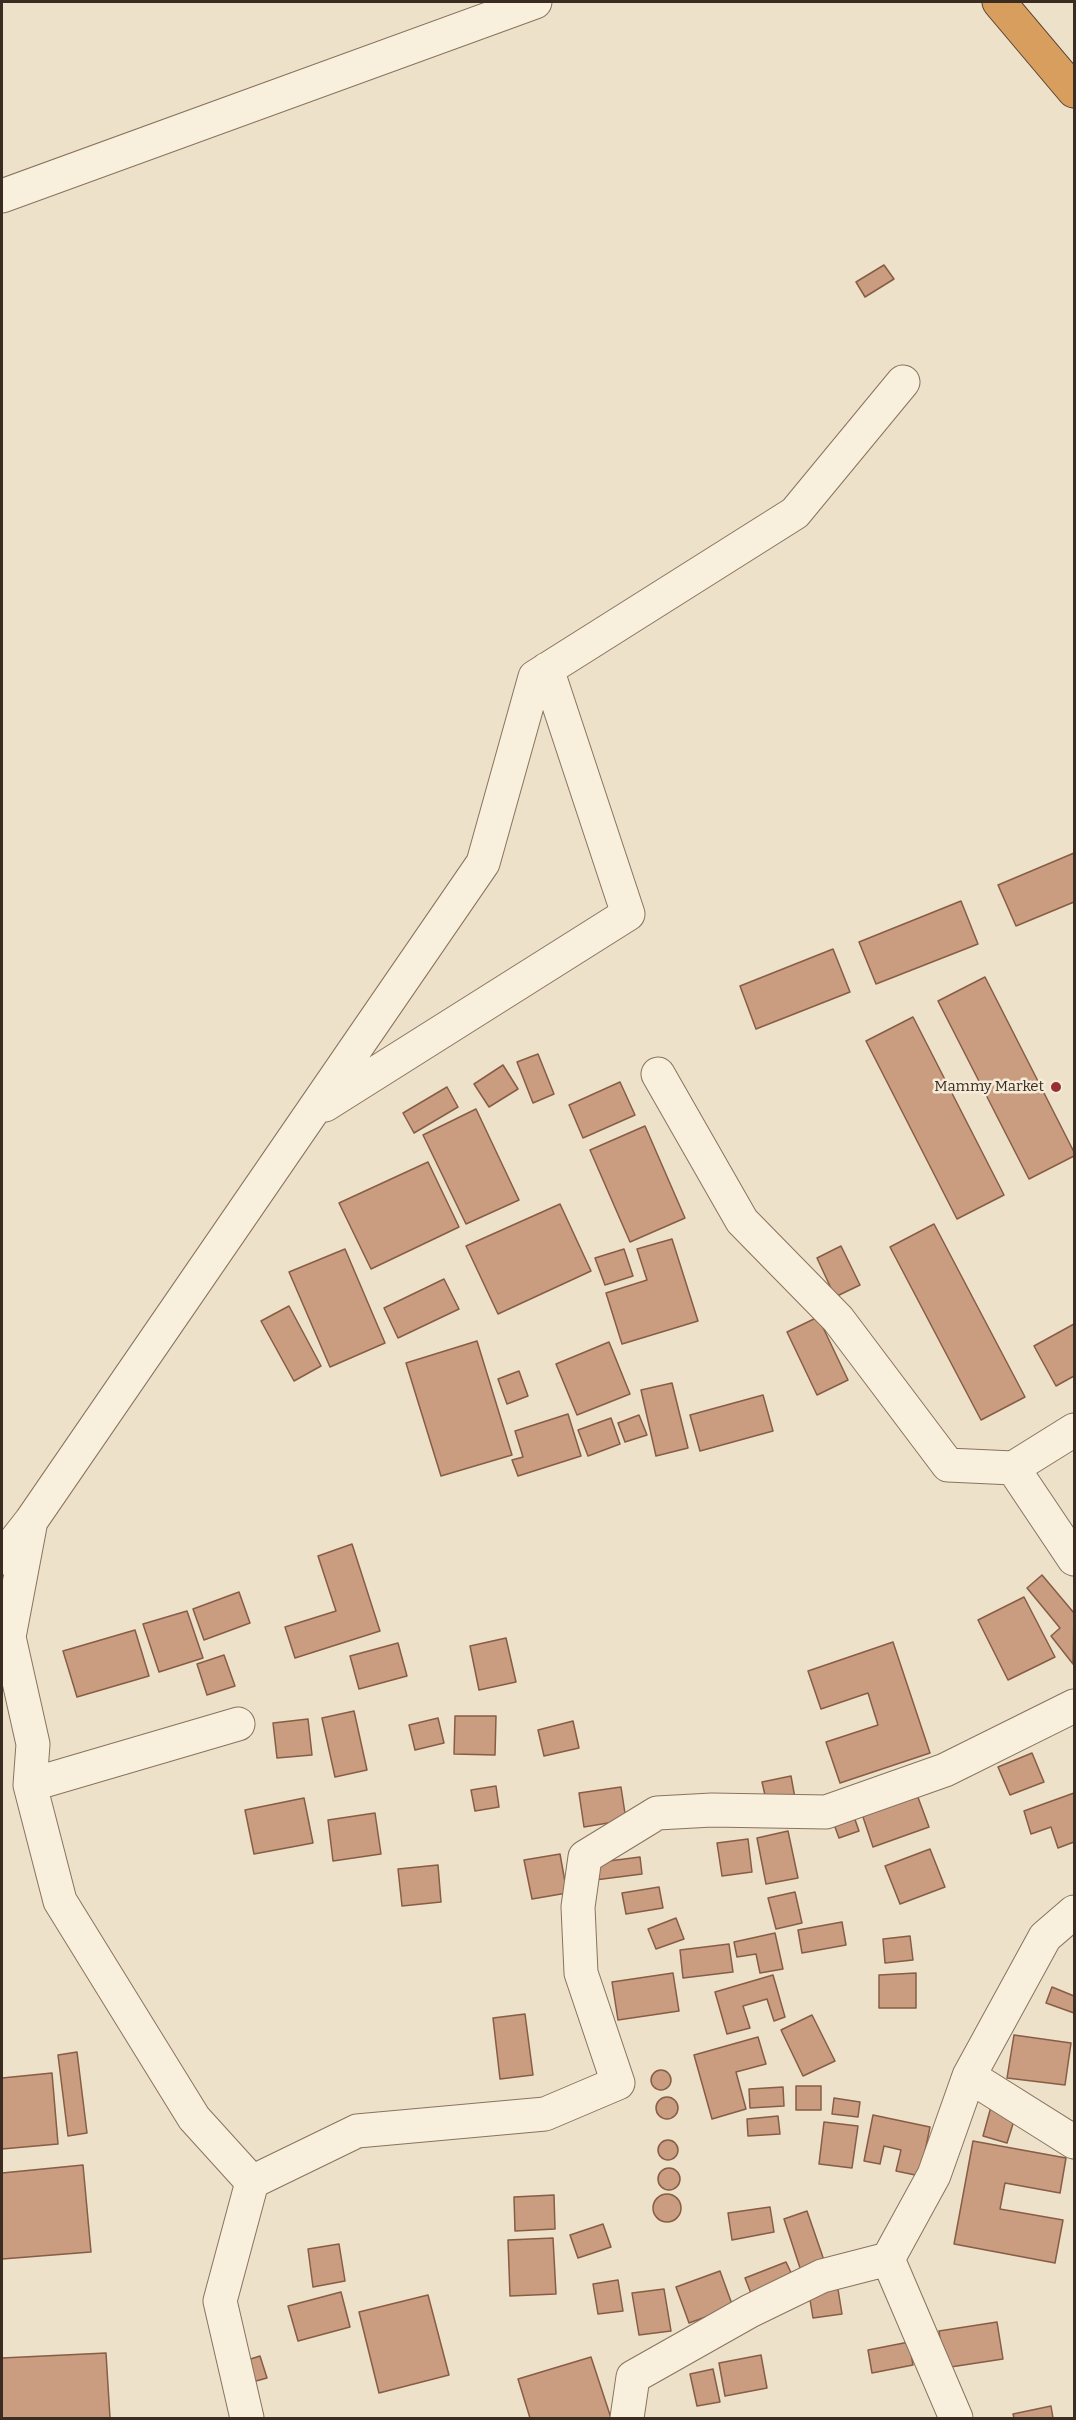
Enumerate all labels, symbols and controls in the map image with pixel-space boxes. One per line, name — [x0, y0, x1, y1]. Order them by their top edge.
place label: Mammy Market — [934, 1078, 1044, 1096]
marker: Mammy Market — [1049, 1080, 1063, 1094]

